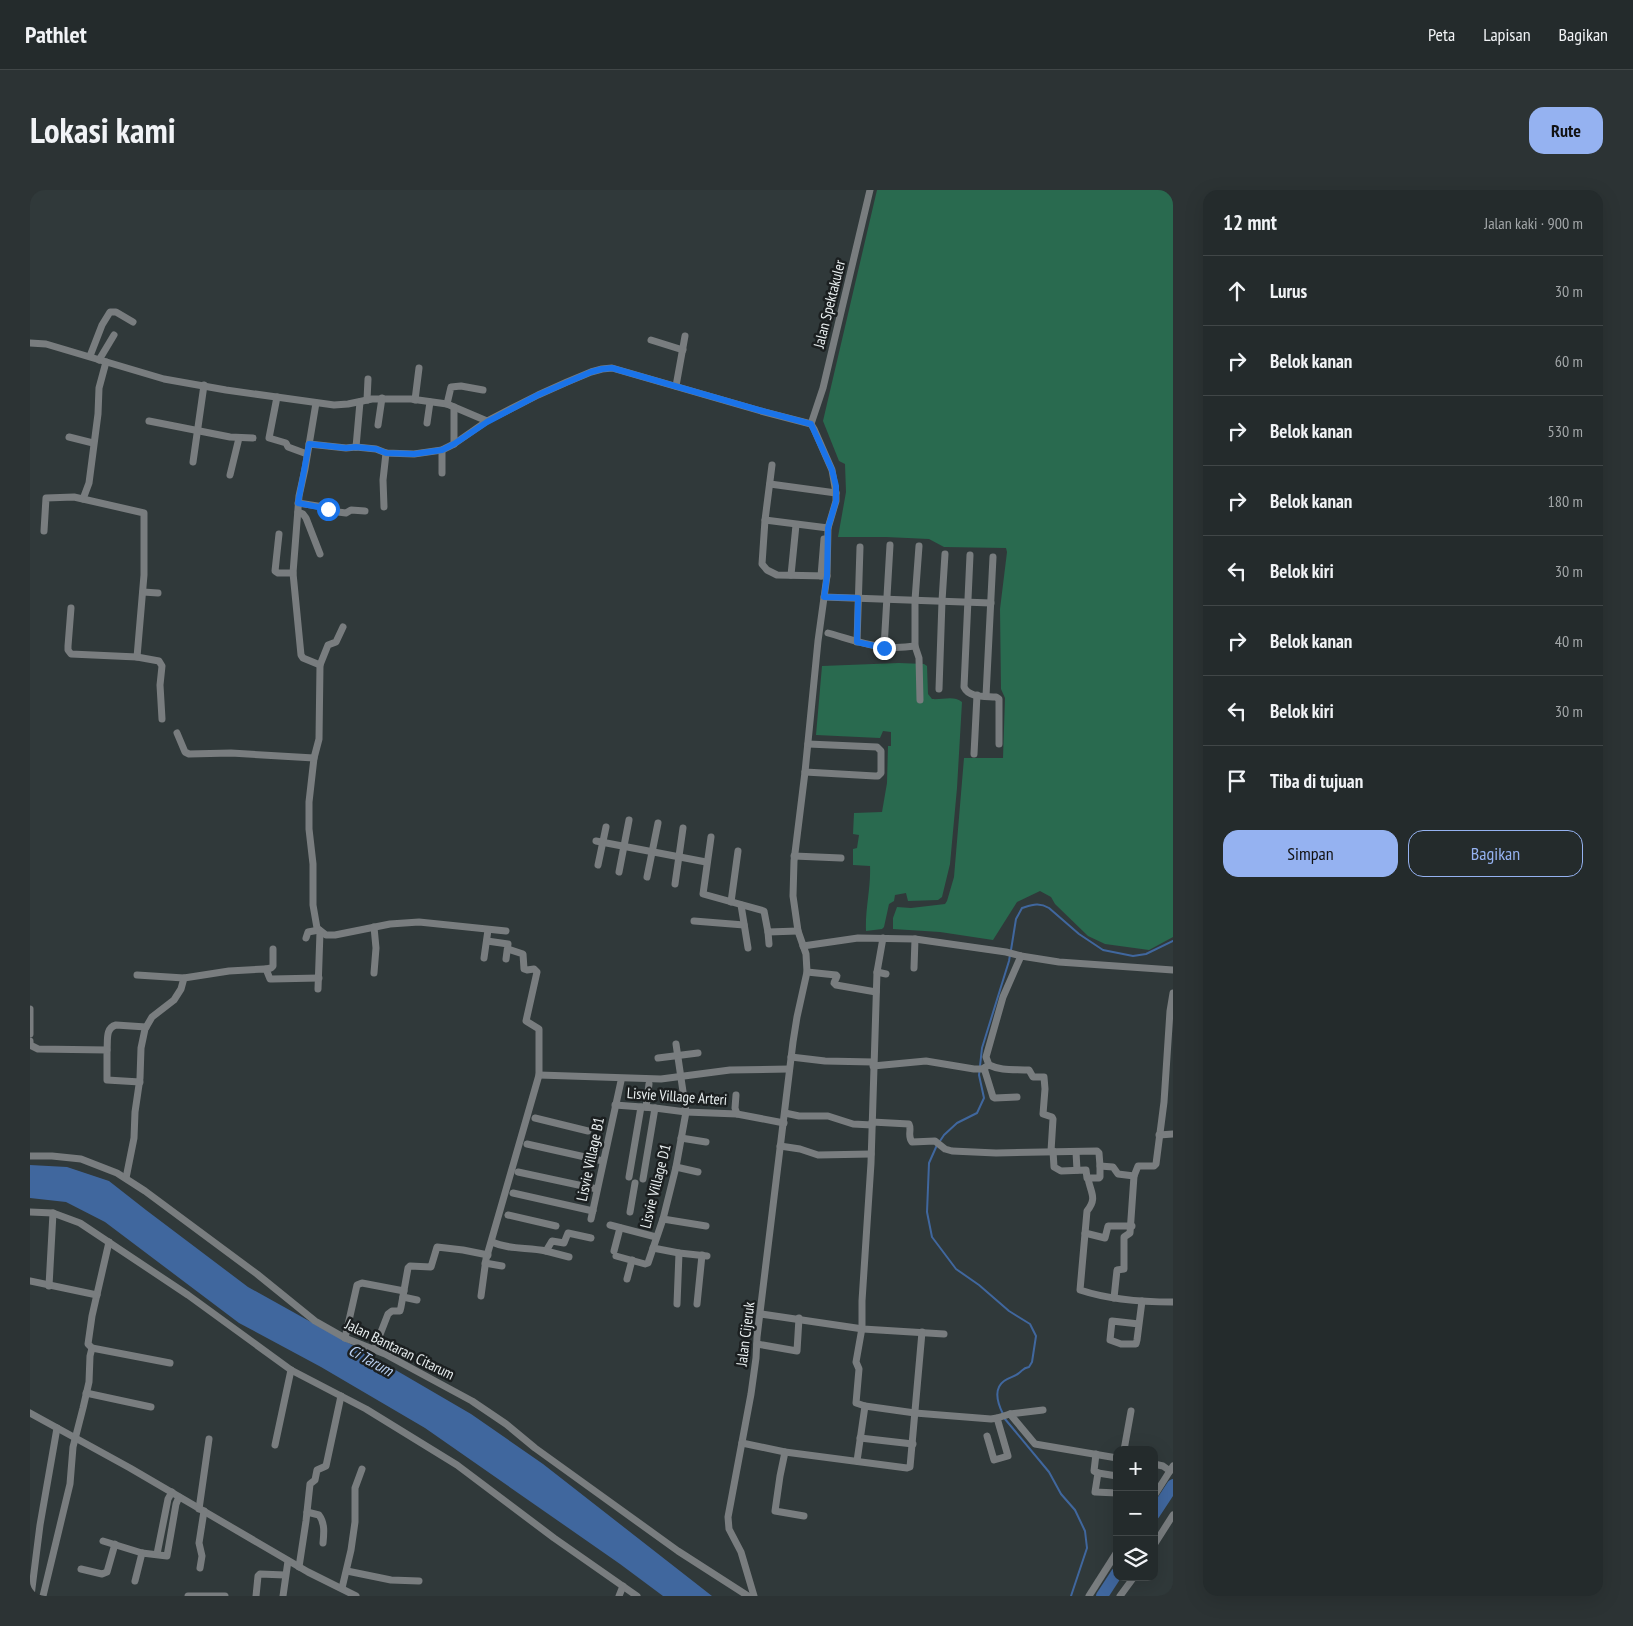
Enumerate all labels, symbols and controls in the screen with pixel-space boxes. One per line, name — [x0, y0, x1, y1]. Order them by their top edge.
text: Pathlet — [25, 19, 87, 50]
text: Peta — [1428, 23, 1455, 46]
text: Lapisan — [1483, 23, 1531, 46]
text: Bagikan — [1559, 23, 1608, 46]
text: Lokasi kami — [30, 107, 176, 153]
button: Rute — [1529, 107, 1603, 154]
text: 12 mnt — [1223, 209, 1277, 236]
text: Jalan kaki · 900 m — [1484, 213, 1583, 233]
street label: Jalan Spektakuler — [809, 257, 849, 351]
icon: ahead — [1223, 277, 1251, 305]
text: Lurus — [1270, 279, 1307, 303]
text: 30 m — [1555, 281, 1583, 301]
icon: right — [1223, 347, 1251, 375]
text: Belok kanan — [1270, 349, 1352, 373]
text: 60 m — [1555, 351, 1583, 371]
icon: right — [1223, 417, 1251, 445]
text: Belok kanan — [1270, 419, 1352, 443]
text: 530 m — [1548, 421, 1583, 441]
icon: right — [1223, 487, 1251, 515]
text: Belok kanan — [1270, 489, 1352, 513]
text: 180 m — [1548, 491, 1583, 511]
route start — [317, 498, 340, 521]
icon: left — [1223, 557, 1251, 585]
text: Belok kiri — [1270, 559, 1334, 583]
text: 30 m — [1555, 561, 1583, 581]
icon: right — [1223, 627, 1251, 655]
text: Belok kanan — [1270, 629, 1352, 653]
text: 40 m — [1555, 631, 1583, 651]
route end — [873, 637, 896, 660]
icon: left — [1223, 697, 1251, 725]
text: Belok kiri — [1270, 699, 1334, 723]
text: 30 m — [1555, 701, 1583, 721]
icon: arrive — [1223, 767, 1251, 795]
text: Tiba di tujuan — [1270, 769, 1363, 793]
button: Simpan — [1223, 830, 1398, 877]
button: Bagikan — [1408, 830, 1583, 877]
street label: Lisvie Village Arteri — [626, 1083, 728, 1109]
street label: Lisvie Village B1 — [572, 1115, 608, 1203]
street label: Lisvie Village D1 — [635, 1142, 675, 1230]
street label: Jalan Cijeruk — [731, 1300, 758, 1368]
street label: Jalan Bantaran Citarum — [341, 1314, 458, 1384]
water label: Ci Tarum — [345, 1340, 398, 1381]
map controls — [1113, 1446, 1158, 1581]
button: + — [1113, 1446, 1158, 1491]
button: − — [1113, 1491, 1158, 1536]
button: layers — [1113, 1536, 1158, 1581]

